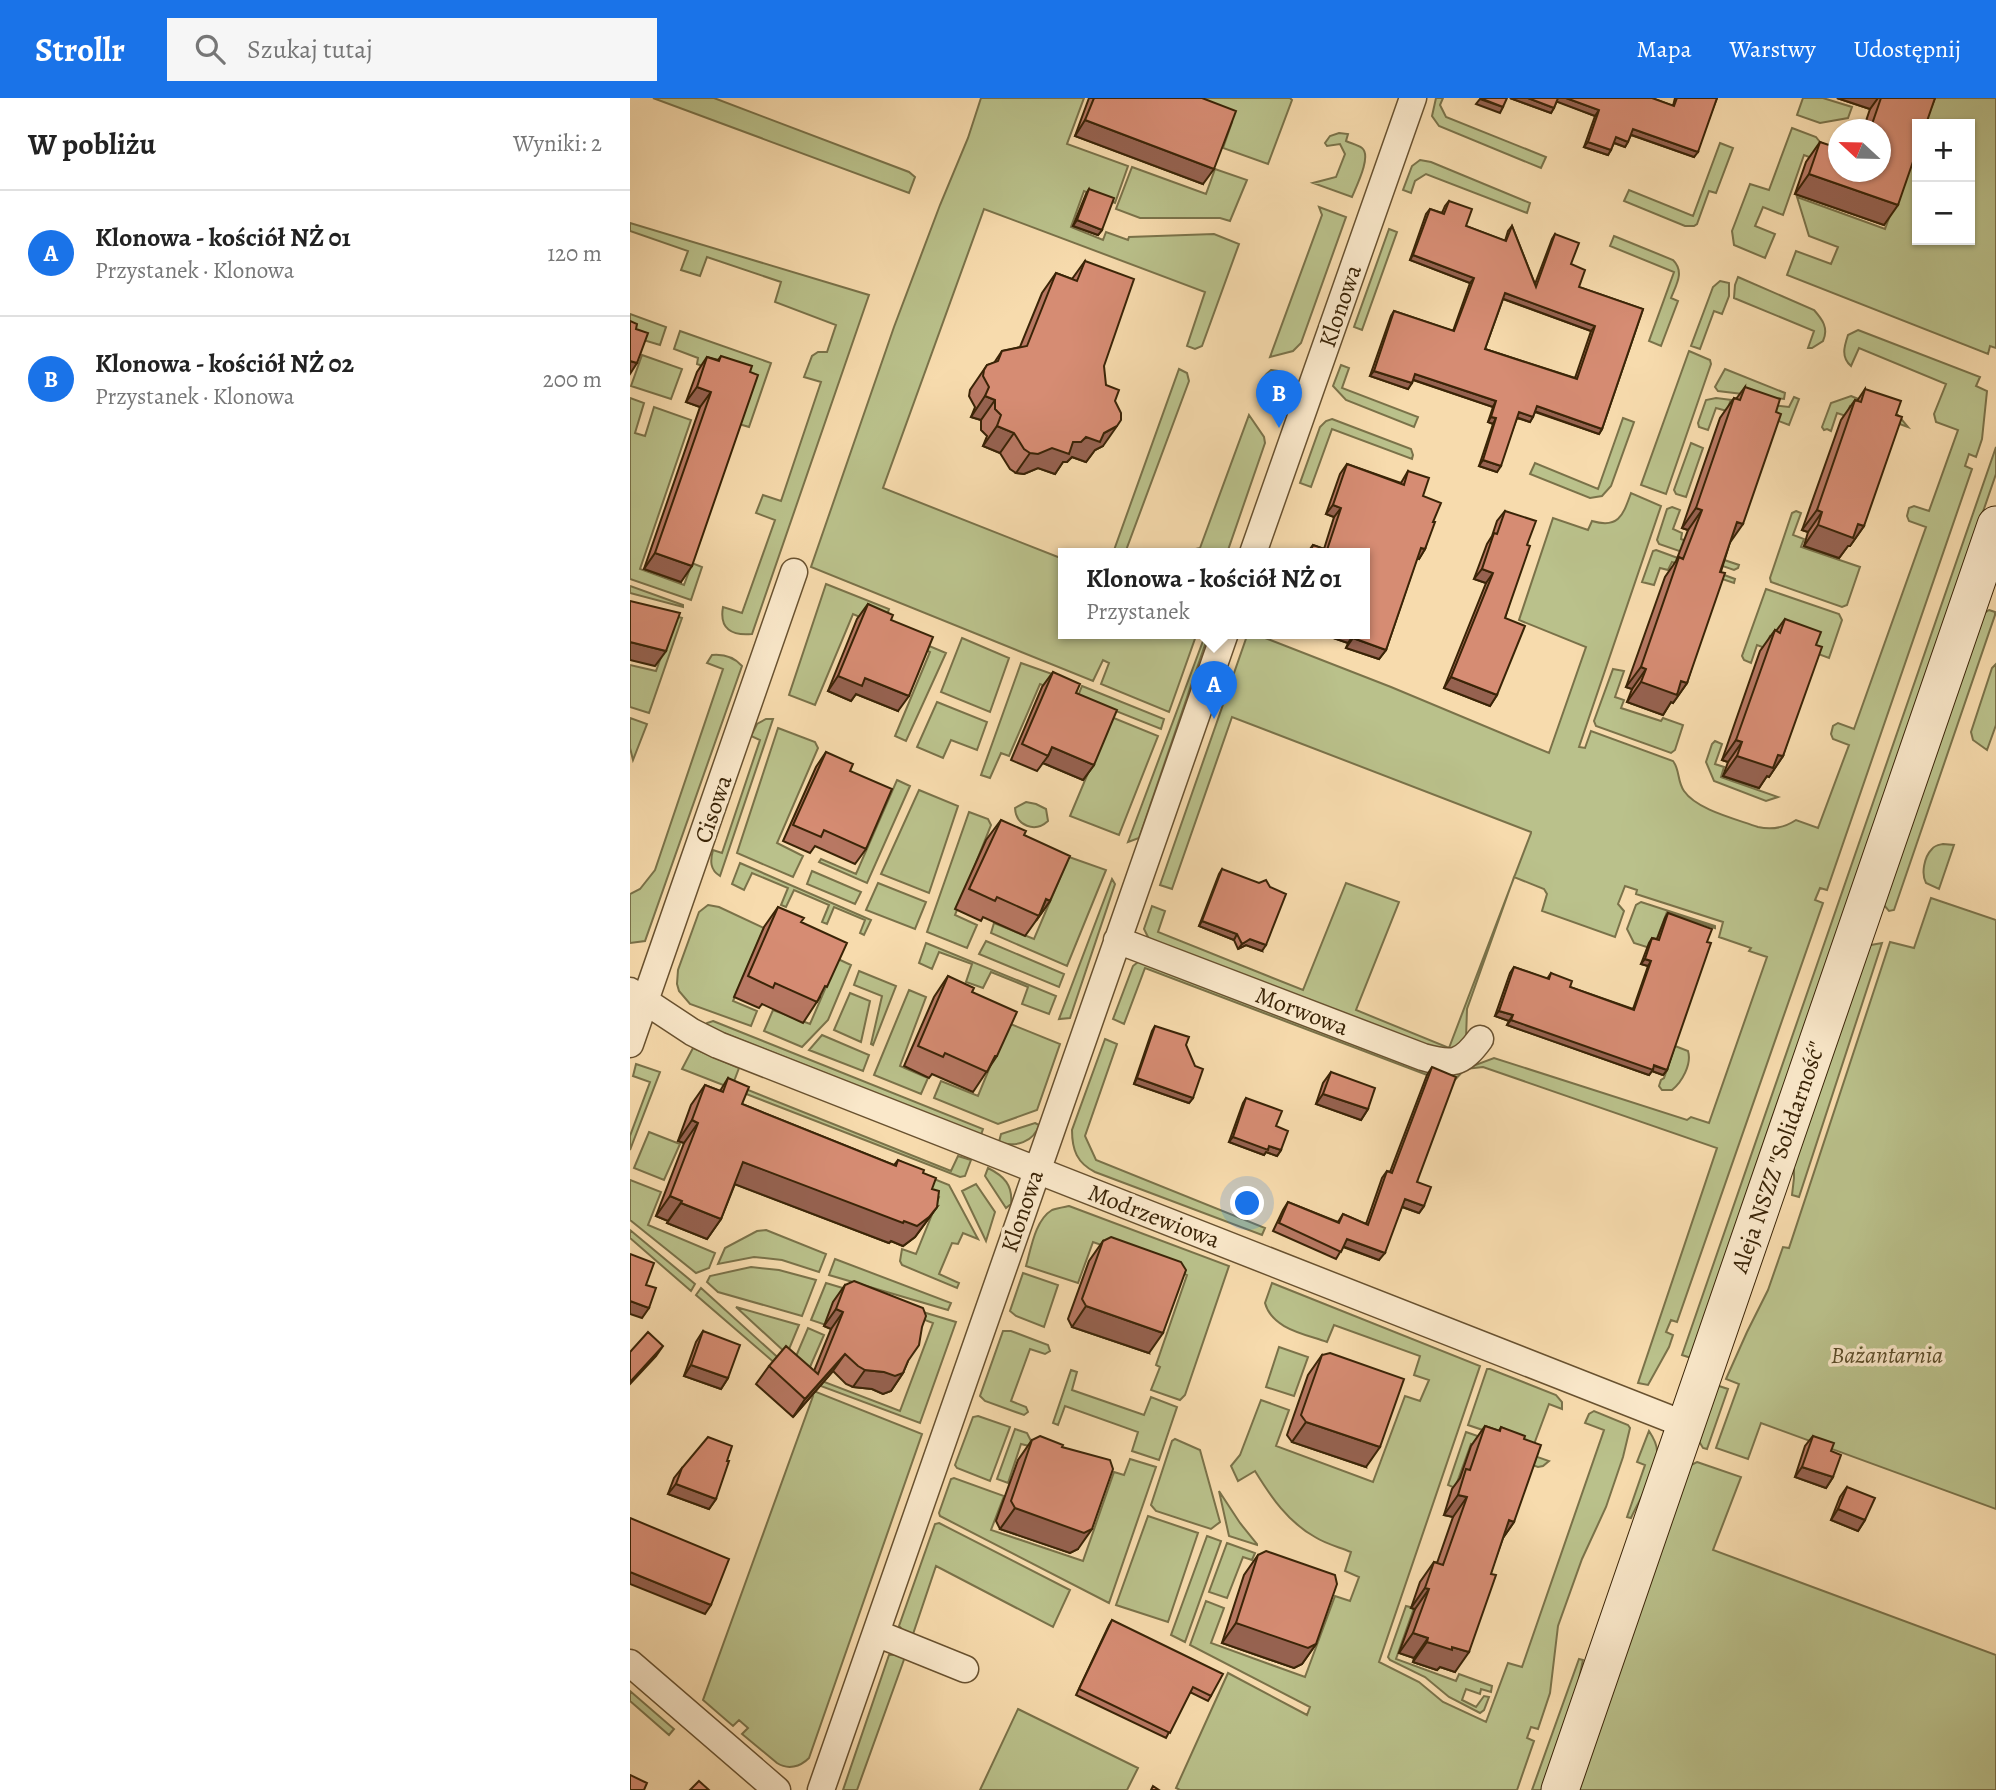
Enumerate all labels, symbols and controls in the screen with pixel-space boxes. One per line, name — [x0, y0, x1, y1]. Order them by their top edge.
search box — [167, 18, 657, 81]
text: Strollr — [35, 27, 125, 72]
icon: search — [191, 30, 229, 68]
text: Szukaj tutaj — [247, 32, 373, 67]
text: Mapa — [1636, 33, 1692, 65]
text: Warstwy — [1730, 33, 1816, 65]
text: Udostępnij — [1854, 33, 1961, 65]
north arrow — [1828, 119, 1891, 182]
map controls — [1912, 119, 1975, 245]
button: + — [1912, 119, 1975, 182]
text: W pobliżu — [28, 124, 156, 164]
text: Wyniki: 2 — [513, 128, 602, 159]
button: − — [1912, 182, 1975, 245]
text: Klonowa - kościół NŻ 01 — [95, 220, 351, 255]
text: A — [44, 238, 58, 269]
text: 120 m — [547, 238, 602, 269]
text: Przystanek · Klonowa — [95, 255, 294, 286]
street label: Klonowa — [1311, 260, 1369, 352]
text: Klonowa - kościół NŻ 02 — [95, 346, 354, 381]
text: B — [44, 364, 58, 395]
text: 200 m — [543, 364, 602, 395]
pin: B — [1256, 370, 1302, 428]
text: Przystanek · Klonowa — [95, 381, 294, 412]
popup — [1058, 548, 1370, 639]
text: Klonowa - kościół NŻ 01 — [1086, 561, 1342, 596]
text: Przystanek — [1086, 596, 1190, 627]
pin: A — [1191, 661, 1237, 719]
street label: Cisowa — [686, 770, 740, 847]
street label: Morwowa — [1251, 979, 1354, 1044]
street label: Aleja NSZZ "Solidarność" — [1723, 1037, 1833, 1278]
street label: Klonowa — [993, 1165, 1051, 1257]
street label: Modrzewiowa — [1084, 1176, 1225, 1256]
your location — [1230, 1186, 1264, 1220]
park label: Bażantarnia — [1831, 1339, 1943, 1371]

